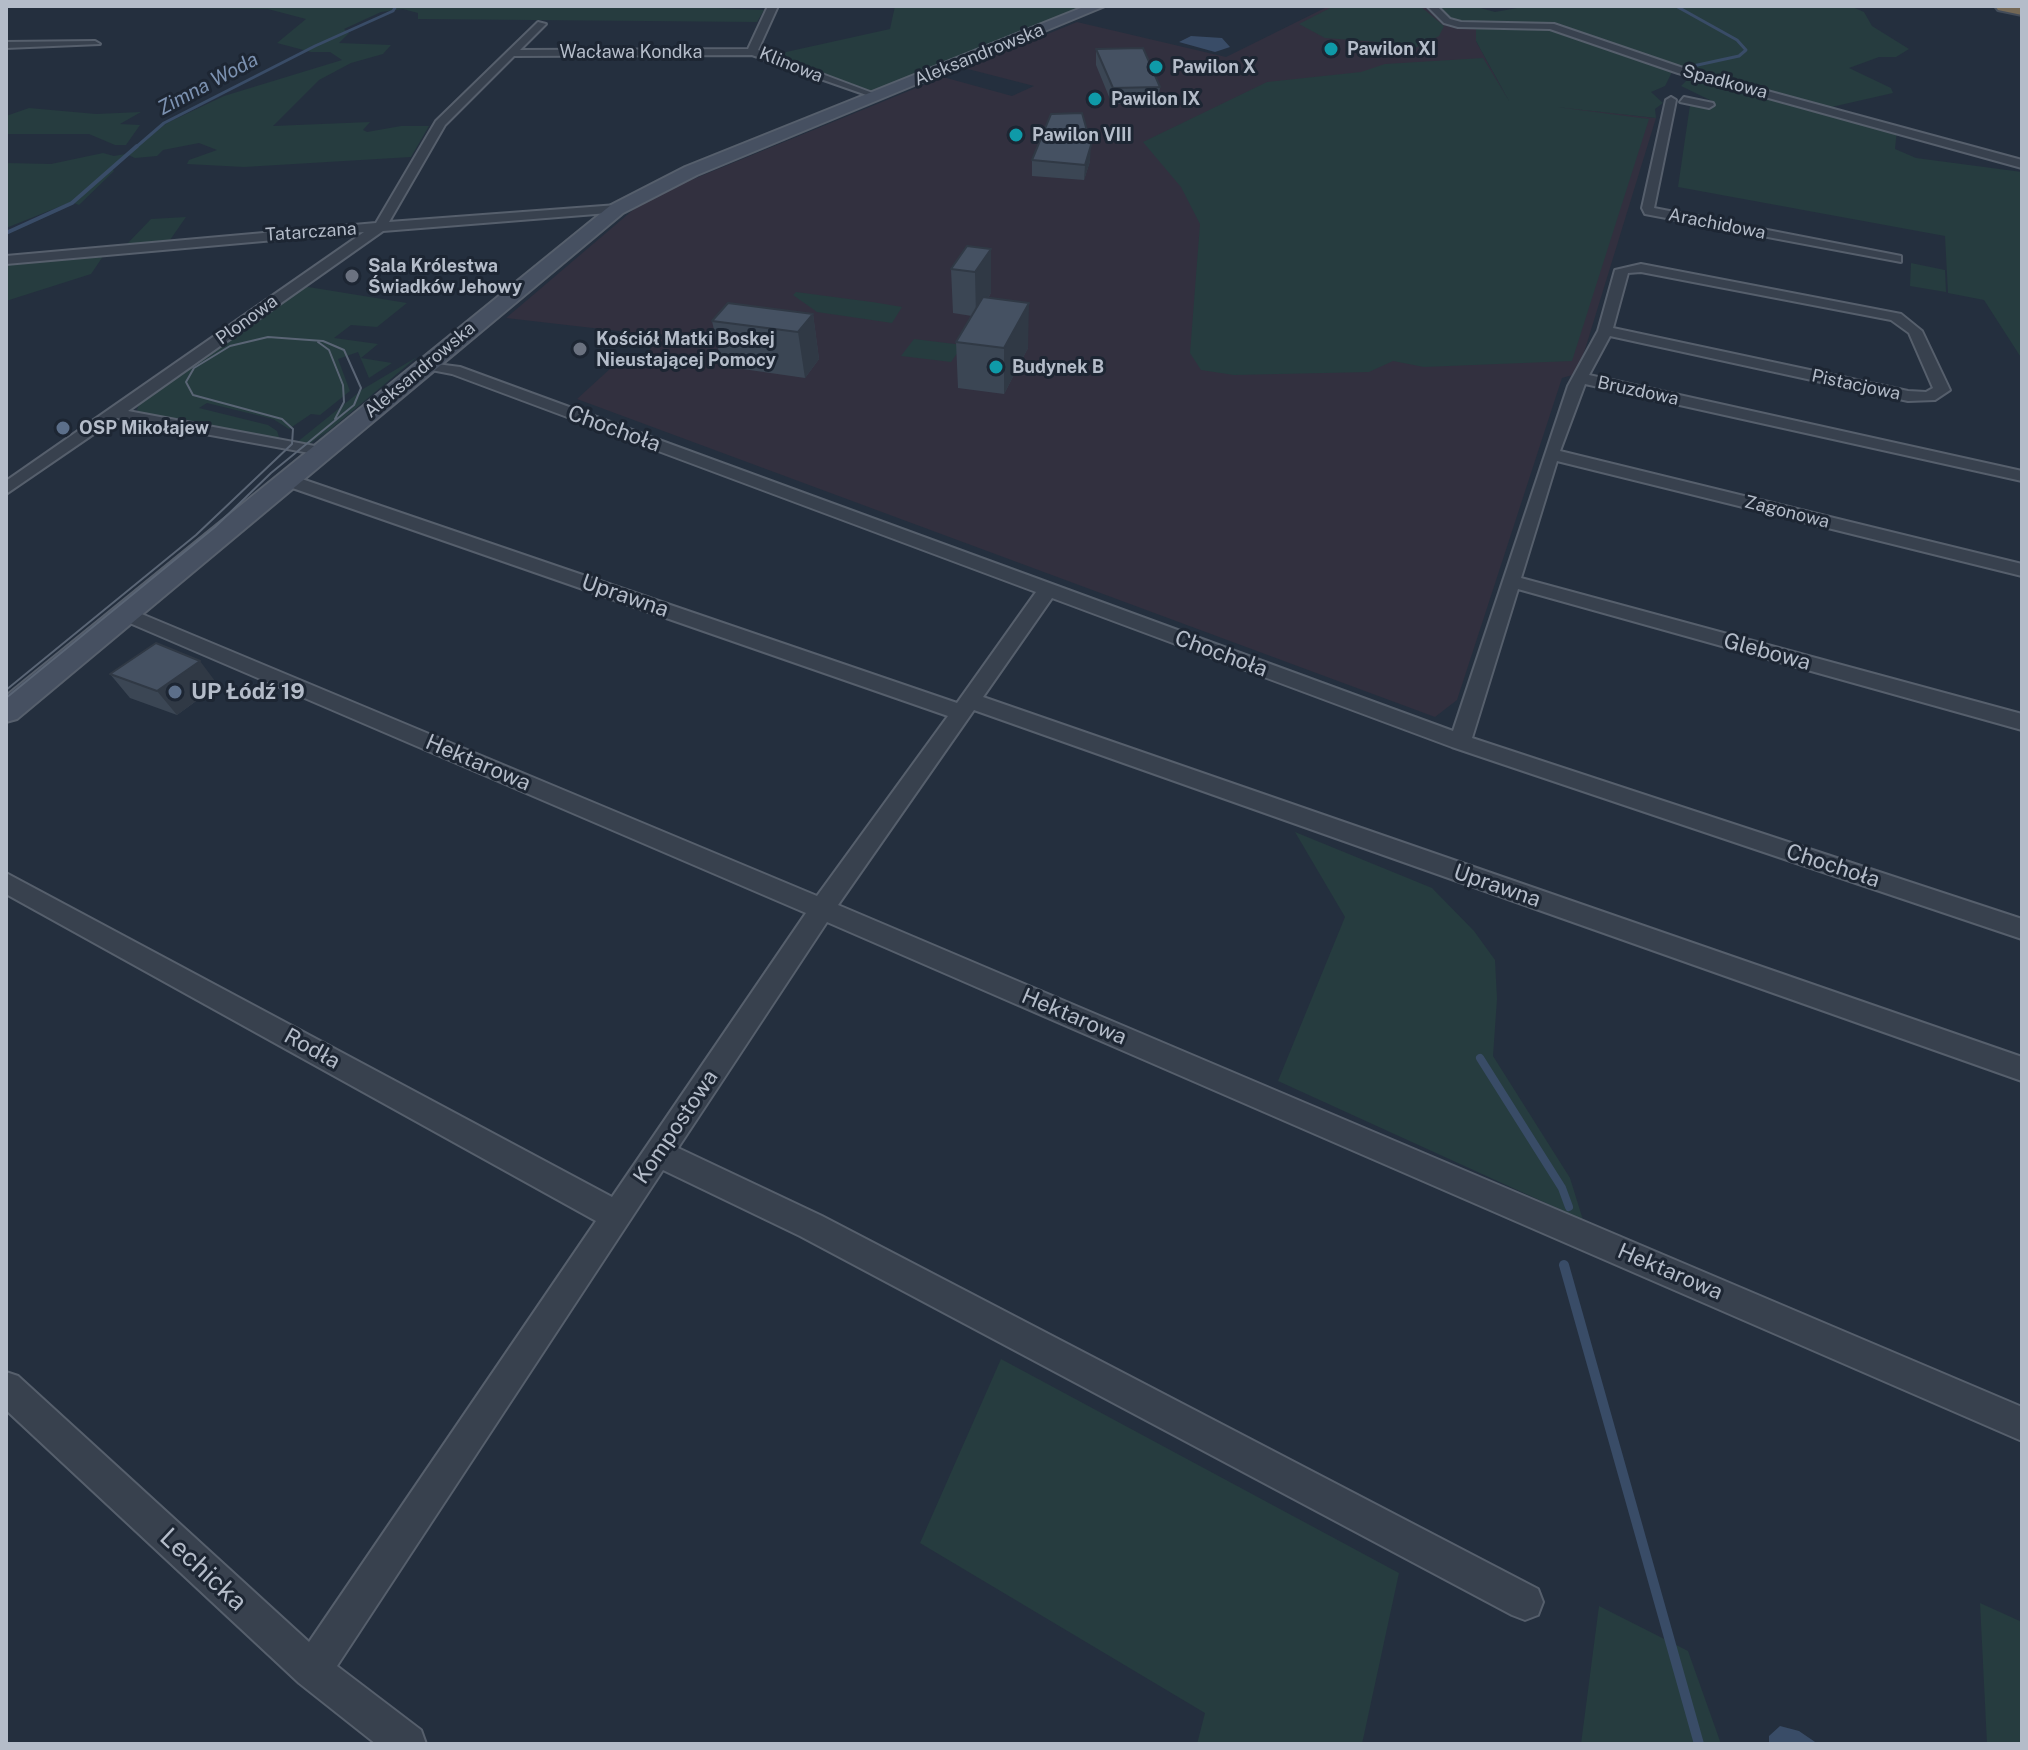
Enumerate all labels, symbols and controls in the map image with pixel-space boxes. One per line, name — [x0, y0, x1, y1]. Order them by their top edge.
street label: Aleksandrowska — [911, 19, 1047, 91]
place label: Pawilon XI — [1347, 38, 1436, 60]
marker: Pawilon XI — [1322, 40, 1340, 58]
street label: Wacława Kondka — [560, 41, 702, 63]
street label: Klinowa — [756, 43, 826, 87]
water label: Zimna Woda — [154, 47, 262, 121]
place label: Pawilon X — [1172, 56, 1256, 78]
marker: Pawilon X — [1147, 58, 1165, 76]
street label: Spadkowa — [1680, 60, 1770, 104]
place label: Pawilon IX — [1111, 88, 1200, 110]
marker: Pawilon IX — [1086, 90, 1104, 108]
place label: Pawilon VIII — [1032, 124, 1132, 146]
marker: Pawilon VIII — [1007, 126, 1025, 144]
street label: Arachidowa — [1667, 204, 1767, 244]
street label: Tatarczana — [265, 218, 357, 246]
place label: Sala Królestwa Świadków Jehowy — [368, 255, 522, 298]
marker: Sala Królestwa Świadków Jehowy — [343, 267, 361, 285]
street label: Plonowa — [212, 290, 282, 350]
street label: Aleksandrowska — [360, 317, 480, 423]
place label: Kościół Matki Boskej Nieustającej Pomocy — [596, 328, 776, 370]
marker: Kościół Matki Boskej Nieustającej Pomocy — [571, 340, 589, 358]
place label: Budynek B — [1012, 356, 1104, 378]
marker: Budynek B — [987, 358, 1005, 376]
street label: Pistacjowa — [1810, 365, 1902, 405]
street label: Bruzdowa — [1595, 372, 1681, 410]
street label: Chochoła — [564, 400, 664, 458]
place label: OSP Mikołajew — [79, 417, 209, 439]
marker: OSP Mikołajew — [54, 419, 72, 437]
street label: Zagonowa — [1742, 491, 1832, 533]
street label: Uprawna — [578, 569, 672, 623]
street label: Chochoła — [1171, 625, 1271, 683]
street label: Glebowa — [1721, 628, 1813, 676]
place label: UP Łódź 19 — [191, 679, 305, 705]
marker: UP Łódź 19 — [166, 683, 184, 701]
street label: Hektarowa — [421, 729, 535, 797]
street label: Chochoła — [1783, 838, 1883, 894]
street label: Uprawna — [1450, 859, 1544, 913]
street label: Hektarowa — [1017, 983, 1131, 1051]
street label: Rodła — [279, 1023, 345, 1075]
street label: Kompostowa — [628, 1065, 724, 1189]
street label: Hektarowa — [1613, 1238, 1727, 1306]
street label: Lechicka — [153, 1522, 253, 1618]

